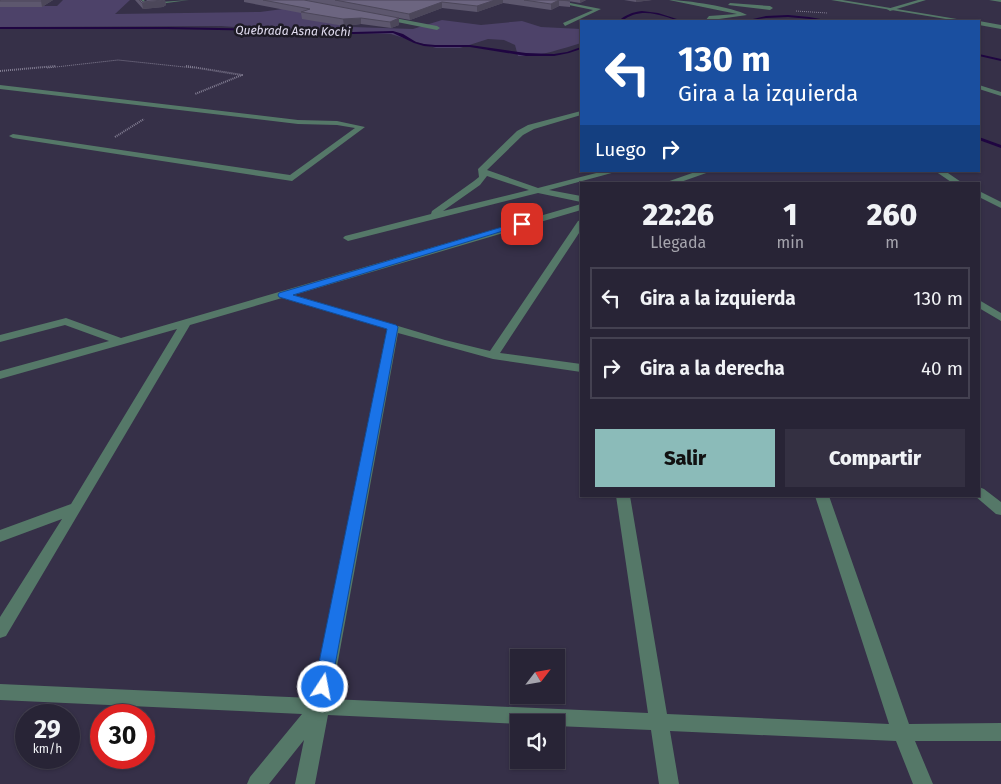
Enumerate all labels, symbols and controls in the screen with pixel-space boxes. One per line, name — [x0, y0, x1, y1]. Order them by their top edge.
water label: Quebrada Asna Kochi — [235, 23, 351, 39]
text: 130 m — [678, 38, 771, 80]
icon: left — [595, 40, 660, 105]
text: Gira a la izquierda — [678, 80, 858, 107]
icon: right — [656, 135, 684, 163]
text: Luego — [595, 138, 646, 161]
text: 22:26 — [643, 197, 714, 233]
text: 1 — [783, 197, 797, 233]
text: 260 — [867, 197, 917, 233]
pin — [501, 203, 543, 245]
icon: arrive — [508, 210, 536, 238]
text: Llegada — [650, 233, 706, 252]
text: min — [777, 233, 804, 252]
text: m — [885, 233, 899, 252]
icon: left — [597, 284, 625, 312]
text: Gira a la izquierda — [640, 287, 796, 310]
text: 130 m — [913, 287, 963, 310]
icon: right — [597, 354, 625, 382]
text: Gira a la derecha — [640, 357, 785, 380]
text: 40 m — [921, 357, 963, 380]
button: Salir — [595, 429, 775, 487]
button: Compartir — [785, 429, 965, 487]
north arrow — [510, 649, 565, 704]
map controls — [510, 649, 565, 769]
position arrow — [296, 660, 348, 712]
speed limit sign: 30 — [90, 704, 155, 769]
button: sound — [510, 714, 565, 769]
text: 29 — [34, 715, 61, 745]
text: km/h — [33, 742, 62, 756]

